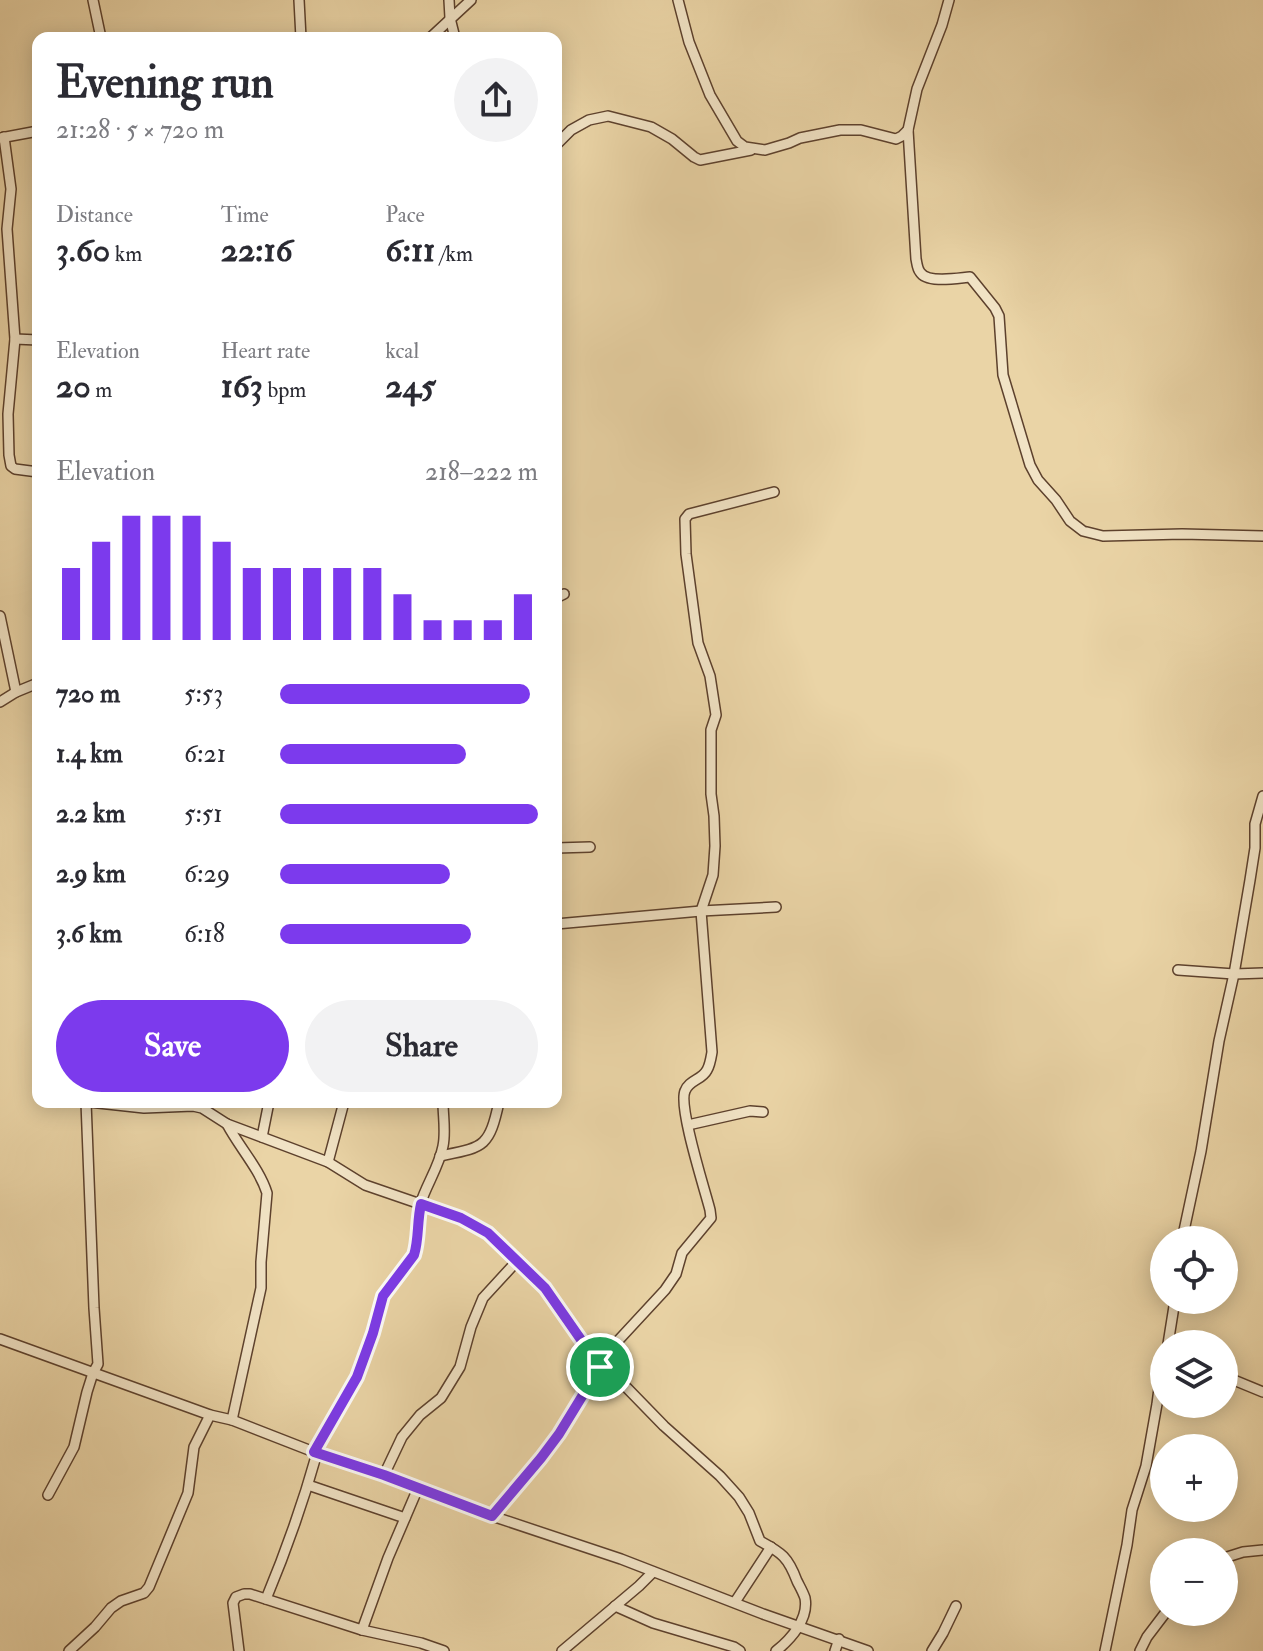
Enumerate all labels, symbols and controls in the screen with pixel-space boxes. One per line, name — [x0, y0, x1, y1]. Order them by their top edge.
text: Evening run — [56, 56, 274, 111]
button: share — [454, 58, 538, 142]
text: 21:28 · 5 × 720 m — [56, 114, 224, 146]
text: Distance — [56, 201, 133, 229]
text: Time — [221, 201, 269, 229]
text: Pace — [385, 201, 425, 229]
text: 3.60 — [56, 229, 110, 272]
text: 22:16 — [221, 229, 293, 272]
text: 6:11 — [385, 229, 435, 272]
text: km — [110, 240, 142, 268]
text: /km — [435, 240, 473, 268]
text: Elevation — [56, 337, 140, 365]
text: Heart rate — [221, 337, 310, 365]
text: kcal — [385, 337, 419, 365]
text: 20 — [56, 365, 91, 408]
text: 163 — [221, 365, 263, 408]
text: 245 — [385, 365, 436, 408]
text: m — [91, 376, 112, 404]
text: bpm — [263, 376, 306, 404]
text: Elevation — [56, 456, 155, 488]
text: 218–222 m — [425, 456, 538, 488]
text: 720 m — [56, 678, 120, 710]
text: 5:53 — [184, 678, 223, 710]
text: 1.4 km — [56, 738, 123, 770]
text: 6:21 — [184, 738, 226, 770]
text: 2.2 km — [56, 798, 125, 830]
text: 5:51 — [184, 798, 223, 830]
text: 2.9 km — [56, 858, 126, 890]
text: 6:29 — [184, 858, 230, 890]
text: 3.6 km — [56, 918, 122, 950]
text: 6:18 — [184, 918, 225, 950]
button: Save — [56, 1000, 289, 1092]
button: Share — [305, 1000, 538, 1092]
map controls — [1150, 1226, 1238, 1626]
button: locate — [1150, 1226, 1238, 1314]
button: layers — [1150, 1330, 1238, 1418]
pin — [566, 1333, 634, 1401]
icon: arrive — [578, 1345, 622, 1389]
button: + — [1150, 1434, 1238, 1522]
button: − — [1150, 1538, 1238, 1626]

